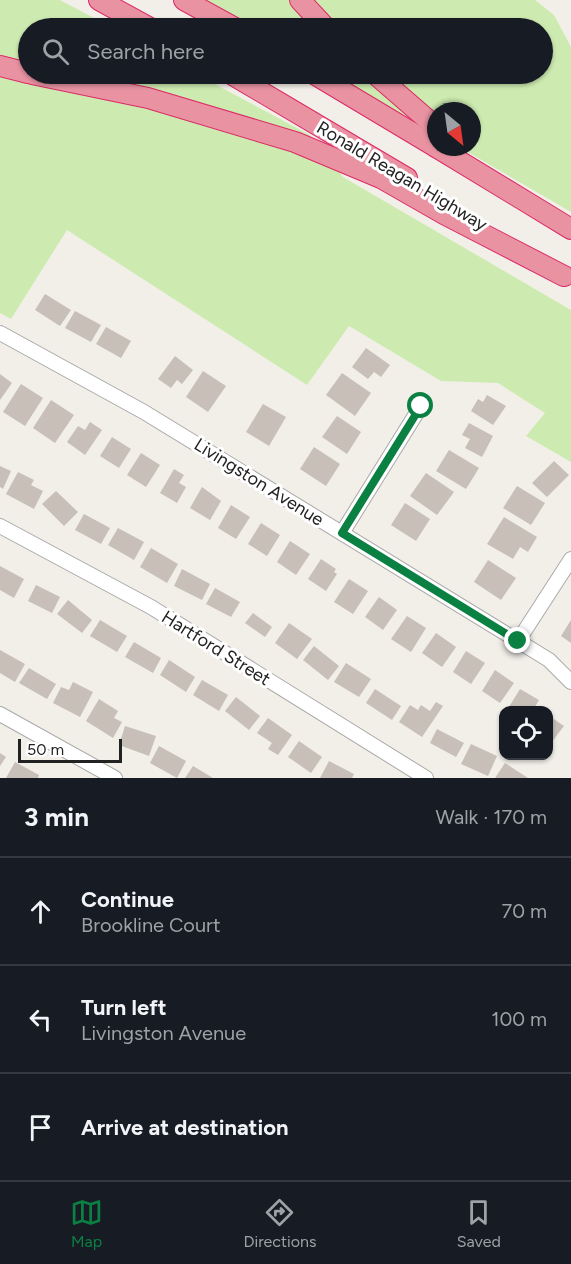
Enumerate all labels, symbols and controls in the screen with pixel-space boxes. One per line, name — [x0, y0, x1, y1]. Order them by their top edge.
search box — [18, 18, 553, 84]
icon: search — [39, 35, 72, 68]
text: Search here — [87, 38, 205, 65]
north arrow — [427, 102, 481, 156]
street label: Ronald Reagan Highway — [313, 116, 492, 236]
route start — [407, 392, 433, 418]
street label: Livingston Avenue — [190, 433, 328, 531]
street label: Hartford Street — [158, 606, 275, 690]
route end — [504, 627, 530, 653]
map controls — [499, 706, 553, 760]
button: locate — [499, 706, 553, 760]
scale bar — [18, 736, 122, 764]
text: 50 m — [27, 740, 64, 759]
text: 3 min — [24, 801, 89, 833]
text: Walk · 170 m — [436, 805, 547, 829]
text: Continue — [81, 886, 174, 913]
icon: ahead — [24, 895, 57, 928]
text: 70 m — [501, 899, 547, 923]
text: Brookline Court — [81, 913, 220, 937]
text: Turn left — [81, 994, 167, 1021]
icon: left — [24, 1003, 57, 1036]
text: 100 m — [491, 1007, 547, 1031]
text: Livingston Avenue — [81, 1021, 246, 1045]
icon: arrive — [24, 1111, 57, 1144]
text: Arrive at destination — [81, 1114, 289, 1141]
tab: Map — [70, 1196, 103, 1251]
tab: Directions — [243, 1196, 316, 1251]
tab: Saved — [457, 1196, 501, 1251]

